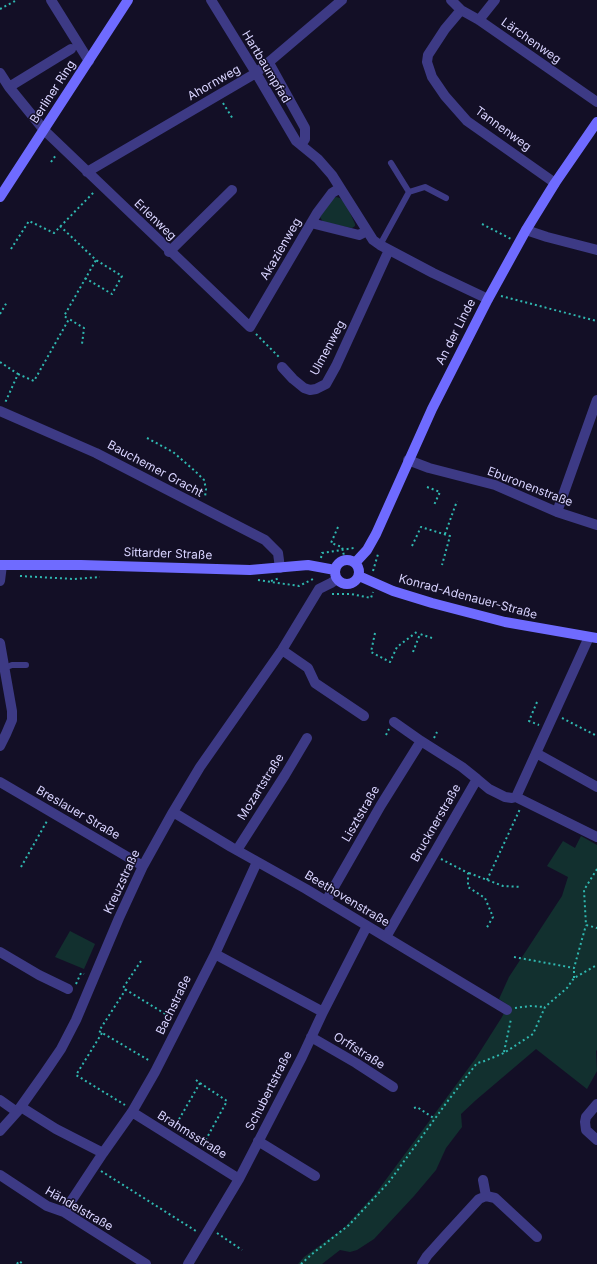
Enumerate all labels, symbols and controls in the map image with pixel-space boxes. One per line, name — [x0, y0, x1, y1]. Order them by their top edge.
street label: Lärchenweg — [498, 15, 564, 67]
street label: Hartbaumpfad — [239, 28, 293, 106]
street label: Berliner Ring — [27, 58, 79, 126]
street label: Ahornweg — [185, 62, 243, 104]
street label: Tannenweg — [472, 104, 534, 154]
street label: Erlenweg — [131, 196, 179, 244]
street label: Akazienweg — [257, 215, 305, 283]
street label: An der Linde — [433, 297, 479, 367]
street label: Ulmenweg — [307, 318, 349, 378]
street label: Bauchemer Gracht — [105, 438, 205, 500]
street label: Eburonenstraße — [485, 464, 575, 510]
street label: Sittarder Straße — [123, 545, 213, 563]
street label: Konrad-Adenauer-Straße — [397, 572, 539, 622]
street label: Mozartstraße — [235, 751, 287, 823]
street label: Brucknerstraße — [408, 782, 464, 864]
street label: Breslauer Straße — [34, 783, 122, 843]
street label: Lisztstraße — [339, 783, 383, 845]
street label: Kreuzstraße — [101, 848, 143, 916]
street label: Beethovenstraße — [302, 868, 392, 930]
street label: Bachstraße — [153, 973, 195, 1037]
street label: Orffstraße — [331, 1030, 387, 1072]
street label: Schubertstraße — [243, 1049, 295, 1133]
street label: Brahmsstraße — [155, 1108, 229, 1162]
street label: Händelstraße — [43, 1184, 115, 1234]

